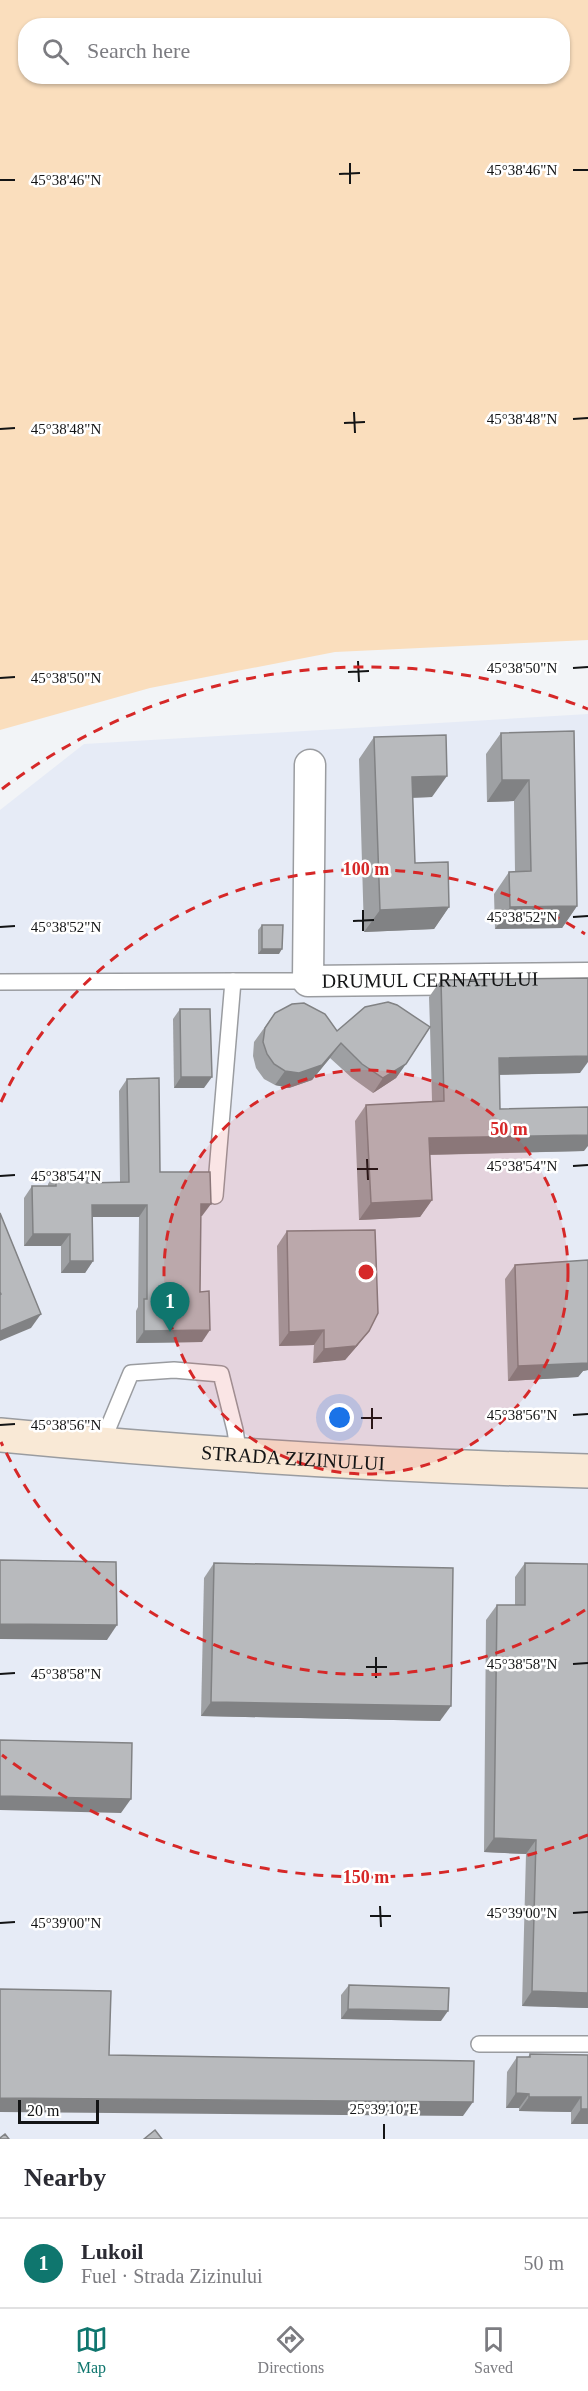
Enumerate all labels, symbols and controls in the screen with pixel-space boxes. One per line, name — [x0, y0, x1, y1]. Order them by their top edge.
search box — [18, 18, 570, 84]
icon: search — [39, 35, 72, 68]
text: Search here — [87, 38, 190, 63]
text: 45°38'46"N — [487, 162, 557, 178]
text: 45°38'46"N — [31, 172, 101, 188]
text: 45°38'48"N — [487, 411, 557, 427]
text: 45°38'48"N — [31, 421, 101, 437]
text: 45°38'50"N — [487, 660, 557, 676]
text: 45°38'50"N — [31, 670, 101, 686]
text: 100 m — [343, 859, 389, 879]
text: 45°38'52"N — [487, 909, 557, 925]
text: 45°38'52"N — [31, 919, 101, 935]
street label: DRUMUL CERNATULUI — [322, 968, 538, 992]
text: 50 m — [490, 1119, 528, 1139]
text: 45°38'54"N — [487, 1158, 557, 1174]
text: 45°38'54"N — [31, 1168, 101, 1184]
centre of rings — [356, 1262, 376, 1282]
pin: 1 — [150, 1282, 190, 1332]
your location — [325, 1403, 354, 1432]
text: 45°38'56"N — [487, 1407, 557, 1423]
text: 45°38'56"N — [31, 1417, 101, 1433]
street label: STRADA ZIZINULUI — [201, 1441, 385, 1474]
text: 45°38'58"N — [487, 1656, 557, 1672]
text: 45°38'58"N — [31, 1666, 101, 1682]
text: 150 m — [343, 1867, 389, 1887]
text: 45°39'00"N — [487, 1905, 557, 1921]
text: 45°39'00"N — [31, 1915, 101, 1931]
scale bar — [18, 2097, 99, 2124]
text: 25°39'10"E — [350, 2101, 419, 2117]
text: 20 m — [27, 2102, 59, 2119]
text: Nearby — [24, 2163, 106, 2192]
text: Lukoil — [81, 2239, 143, 2264]
text: 1 — [39, 2252, 49, 2274]
text: 50 m — [523, 2252, 564, 2274]
text: Fuel · Strada Zizinului — [81, 2265, 263, 2287]
tab: Map — [75, 2323, 108, 2377]
tab: Directions — [258, 2323, 324, 2377]
tab: Saved — [474, 2323, 513, 2377]

